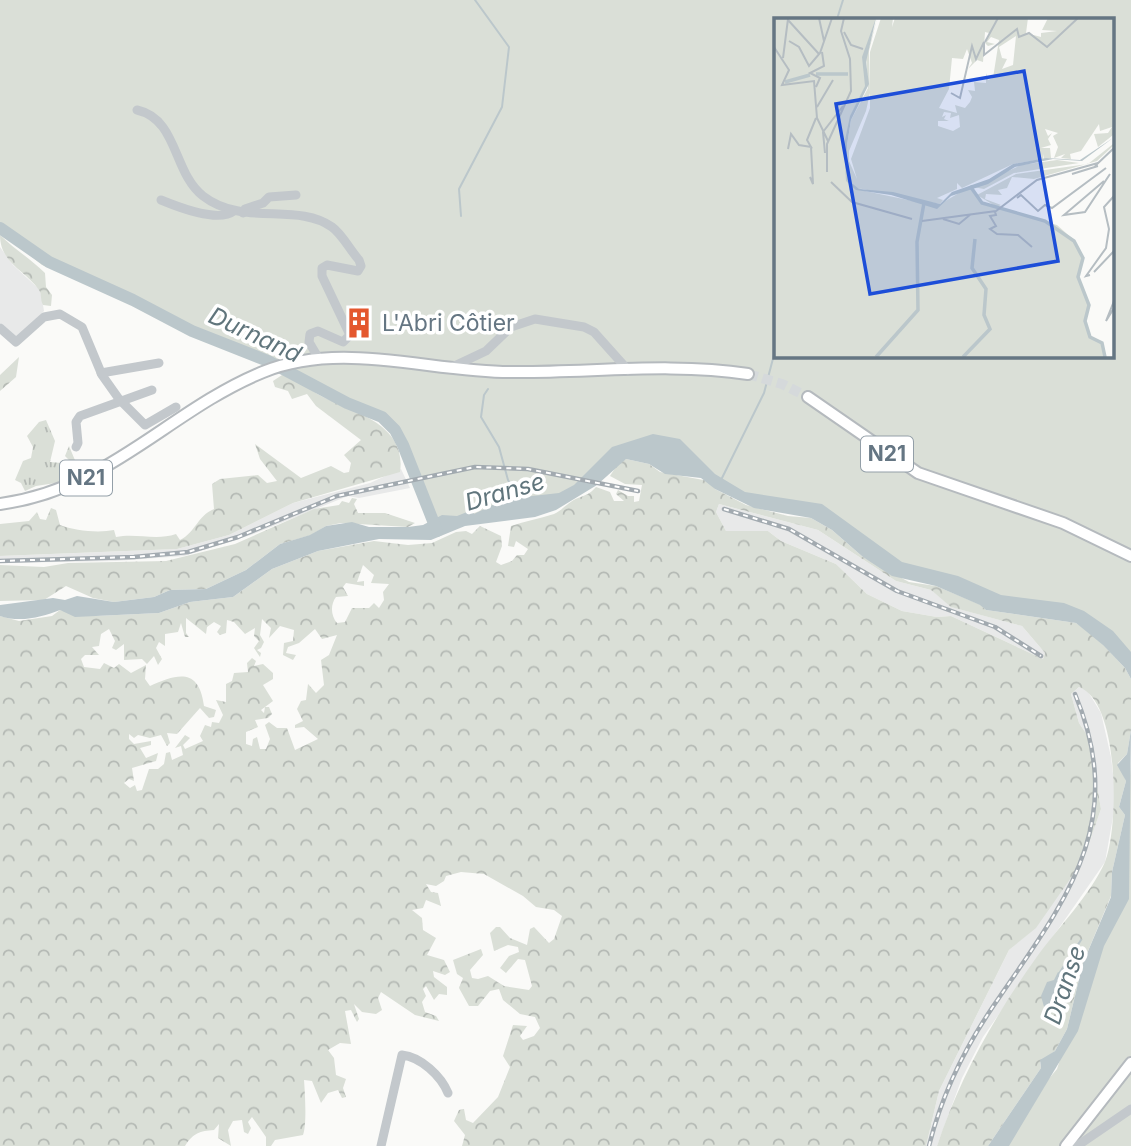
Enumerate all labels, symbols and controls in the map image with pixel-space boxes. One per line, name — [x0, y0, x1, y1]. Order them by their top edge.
inset map — [774, 18, 1114, 357]
water label: Durnand — [204, 301, 306, 369]
building icon: L'Abri Côtier — [342, 306, 376, 340]
place label: L'Abri Côtier — [382, 309, 515, 337]
road number: N21 — [861, 436, 913, 472]
road number: N21 — [60, 461, 112, 496]
water label: Dranse — [462, 466, 548, 517]
water label: Dranse — [1038, 942, 1091, 1028]

